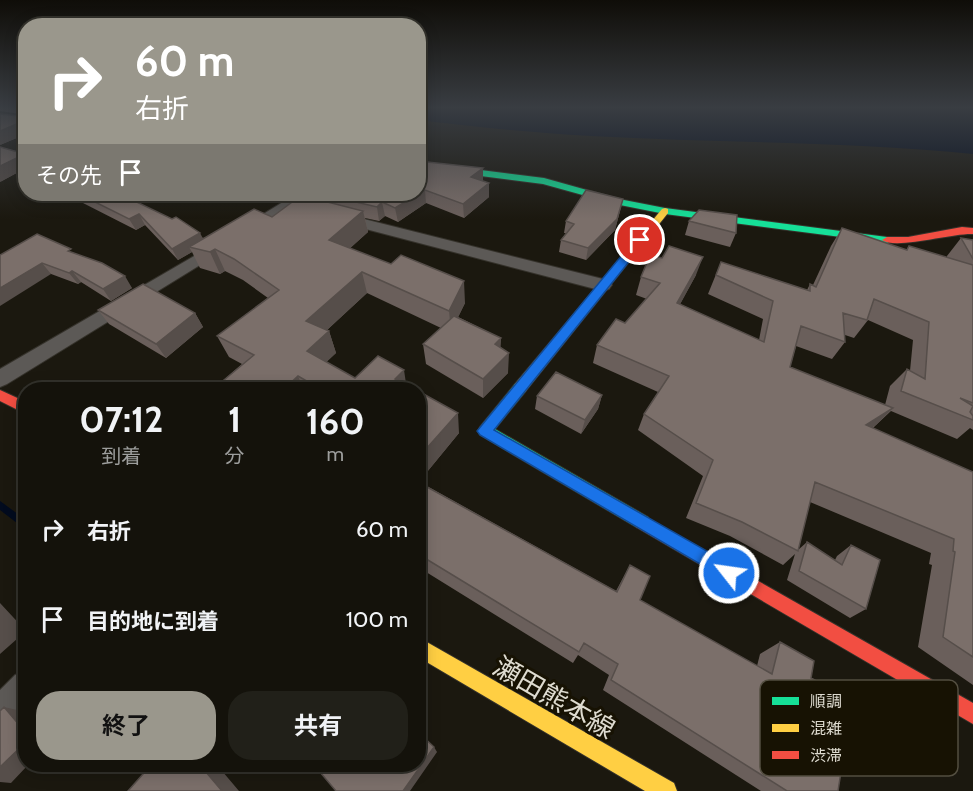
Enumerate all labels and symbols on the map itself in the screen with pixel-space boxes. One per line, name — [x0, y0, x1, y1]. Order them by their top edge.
pin — [614, 214, 665, 265]
position arrow — [697, 541, 761, 605]
street label: 瀬田熊本線 — [488, 650, 621, 746]
legend — [760, 680, 958, 776]
text: 順調 — [810, 692, 842, 711]
text: 混雑 — [810, 719, 842, 738]
text: 渋滞 — [810, 746, 842, 765]

